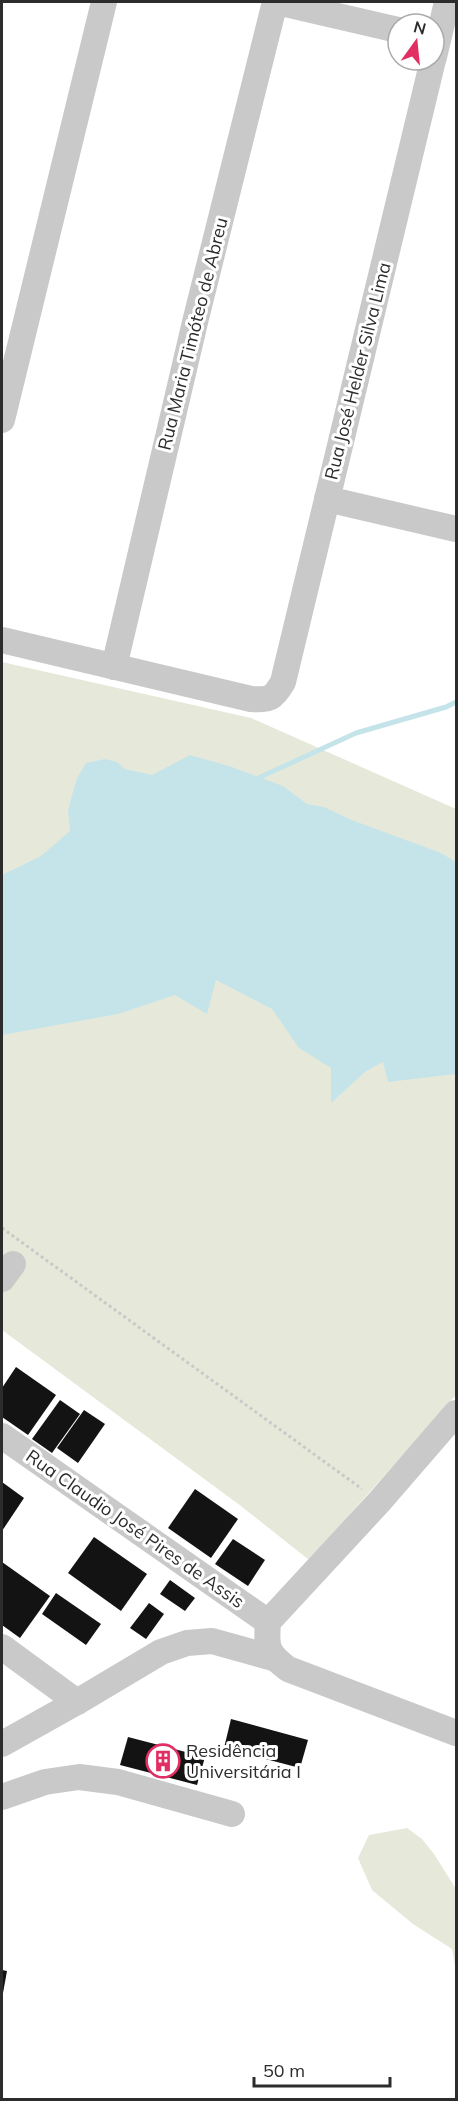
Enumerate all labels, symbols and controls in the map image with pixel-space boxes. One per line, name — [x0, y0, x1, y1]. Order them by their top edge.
north arrow — [386, 12, 446, 72]
text: N — [411, 16, 428, 39]
street label: Rua Maria Timóteo de Abreu — [152, 215, 233, 453]
street label: Rua José Helder Silva Lima — [319, 260, 396, 482]
street label: Rua Claudio José Pires de Assis — [22, 1444, 249, 1613]
place label: Residência Universitária I — [186, 1739, 301, 1783]
building icon: Residência Universitária I — [145, 1743, 181, 1779]
scale bar — [254, 2050, 390, 2088]
text: 50 m — [263, 2059, 305, 2082]

